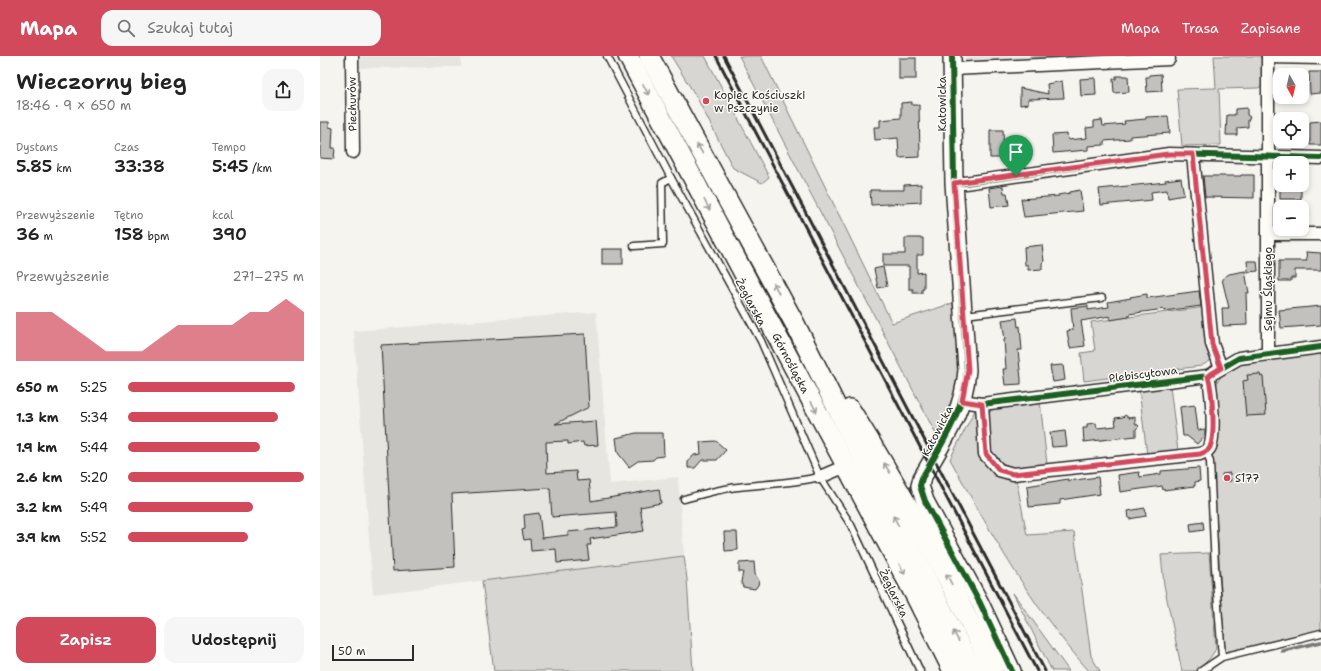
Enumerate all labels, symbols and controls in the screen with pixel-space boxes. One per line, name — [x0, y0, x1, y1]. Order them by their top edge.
search box — [101, 10, 381, 46]
text: Mapa — [20, 16, 77, 41]
icon: search — [115, 17, 137, 39]
text: Szukaj tutaj — [147, 18, 233, 38]
text: Mapa — [1121, 19, 1160, 37]
text: Trasa — [1182, 19, 1219, 37]
text: Zapisane — [1241, 19, 1301, 37]
text: Wieczorny bieg — [16, 67, 187, 96]
north arrow — [1273, 68, 1309, 104]
map controls — [1273, 68, 1309, 236]
button: share — [262, 69, 304, 111]
street label: Piechurów — [345, 76, 360, 131]
street label: Katowicka — [935, 76, 950, 132]
one-way arrow — [643, 84, 650, 96]
place label: Kopiec Kościuszki w Pszczynie — [714, 88, 805, 116]
marker: Kopiec Kościuszki w Pszczynie — [701, 96, 711, 106]
text: 18:46 · 9 × 650 m — [16, 97, 131, 114]
button: locate — [1273, 112, 1309, 148]
pin — [999, 135, 1033, 176]
text: Dystans — [16, 140, 58, 155]
text: Czas — [114, 140, 139, 155]
text: Tempo — [212, 140, 246, 155]
icon: arrive — [1005, 141, 1027, 163]
one-way arrow — [695, 143, 703, 155]
text: 5.85 — [16, 155, 52, 177]
text: 33:38 — [114, 155, 165, 177]
text: 5:45 — [212, 155, 249, 177]
button: + — [1273, 156, 1309, 192]
text: km — [52, 161, 72, 176]
text: /km — [249, 161, 272, 176]
one-way arrow — [704, 199, 711, 211]
button: − — [1273, 200, 1309, 236]
text: Przewyższenie — [16, 208, 95, 223]
text: Tętno — [114, 208, 143, 223]
text: kcal — [212, 208, 233, 223]
text: 36 — [16, 223, 40, 245]
text: 158 — [114, 223, 144, 245]
text: 390 — [212, 223, 247, 245]
text: m — [40, 229, 53, 244]
text: bpm — [144, 229, 170, 244]
street label: Sejmu Śląskiego — [1260, 247, 1276, 331]
text: Przewyższenie — [16, 268, 109, 285]
text: 271–275 m — [232, 268, 304, 285]
street label: Żeglarska — [732, 276, 769, 329]
one-way arrow — [771, 282, 779, 294]
street label: Górnośląska — [768, 330, 813, 396]
street label: Plebiscytowa — [1108, 363, 1178, 386]
text: 650 m — [16, 379, 58, 396]
text: 5:25 — [80, 379, 107, 396]
one-way arrow — [811, 400, 819, 412]
street label: Katowicka — [918, 403, 957, 459]
text: 1.3 km — [16, 409, 59, 426]
text: 5:34 — [80, 409, 108, 426]
text: 1.9 km — [16, 439, 57, 456]
text: 5:44 — [80, 439, 108, 456]
one-way arrow — [883, 463, 891, 474]
text: 2.6 km — [16, 469, 62, 486]
text: 5:20 — [80, 469, 108, 486]
place label: S177 — [1235, 471, 1260, 486]
marker: S177 — [1222, 473, 1232, 483]
text: 3.2 km — [16, 499, 62, 516]
text: 5:49 — [80, 499, 108, 516]
one-way arrow — [892, 515, 899, 527]
text: 3.9 km — [16, 529, 61, 546]
text: 5:52 — [80, 529, 107, 546]
one-way arrow — [898, 563, 906, 575]
street label: Żeglarska — [875, 567, 912, 620]
one-way arrow — [945, 573, 952, 585]
button: Zapisz — [16, 617, 156, 663]
button: Udostępnij — [164, 617, 304, 663]
one-way arrow — [952, 630, 959, 642]
scale bar — [332, 643, 414, 662]
text: 50 m — [338, 644, 366, 659]

